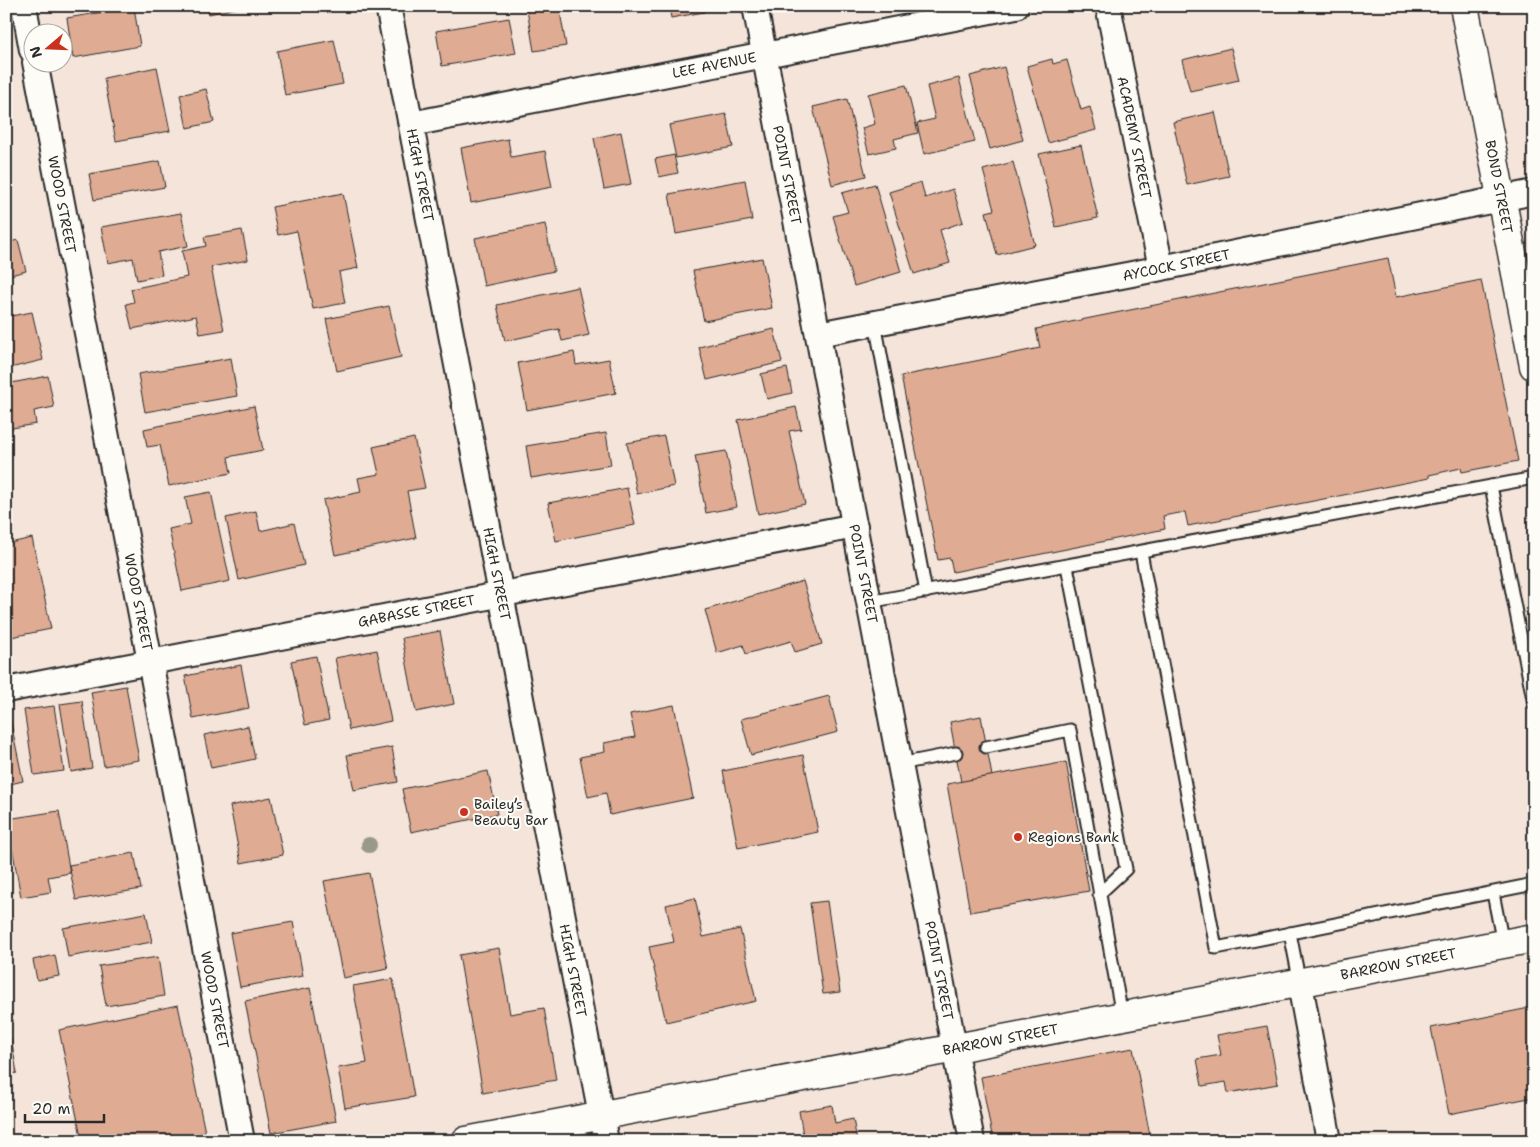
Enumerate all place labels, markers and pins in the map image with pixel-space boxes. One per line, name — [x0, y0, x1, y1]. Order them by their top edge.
place label: Bailey’s Beauty Bar — [474, 795, 549, 829]
marker: Bailey’s Beauty Bar — [458, 806, 470, 818]
place label: Regions Bank — [1028, 828, 1119, 846]
marker: Regions Bank — [1012, 831, 1024, 843]

